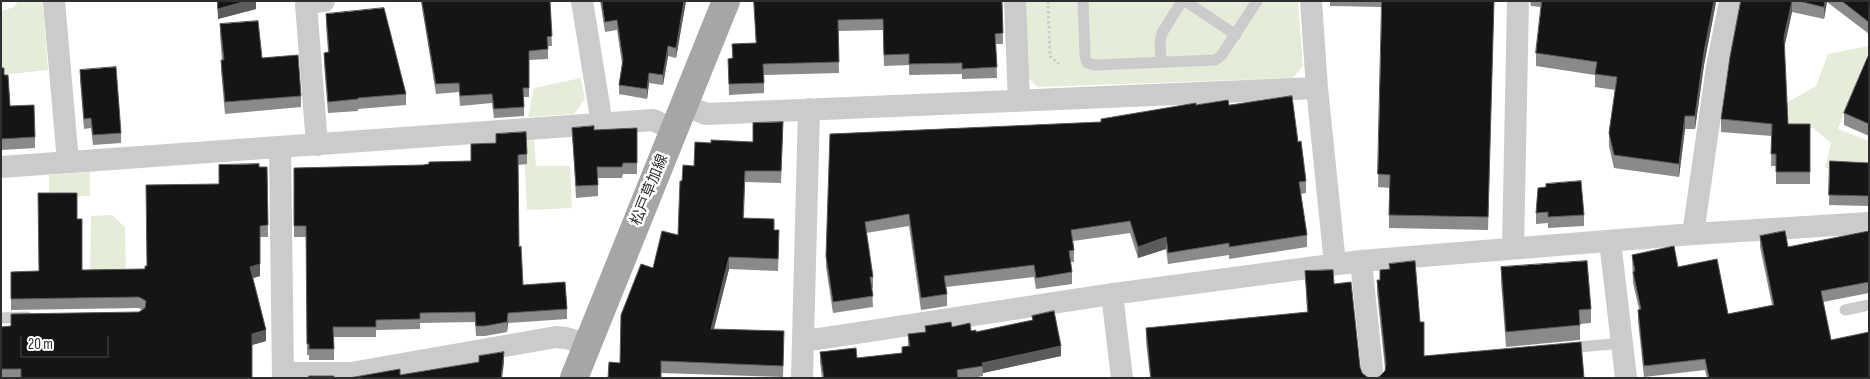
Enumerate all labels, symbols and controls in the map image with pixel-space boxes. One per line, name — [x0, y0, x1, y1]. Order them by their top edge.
street label: 松戸草加線 — [628, 152, 672, 228]
scale bar — [22, 326, 111, 358]
text: 20 m — [28, 335, 53, 354]

